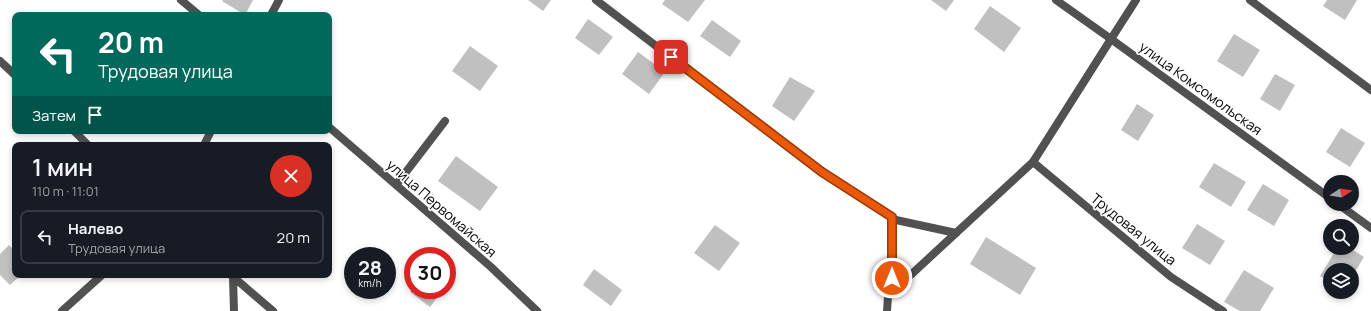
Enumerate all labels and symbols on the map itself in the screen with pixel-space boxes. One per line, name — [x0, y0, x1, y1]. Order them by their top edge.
street label: улица Комсомольская — [1136, 37, 1266, 139]
pin — [654, 40, 688, 74]
street label: улица Первомайская — [383, 155, 501, 261]
north arrow — [1323, 175, 1359, 211]
street label: Трудовая улица — [1087, 189, 1181, 269]
speed limit sign: 30 — [404, 247, 456, 299]
position arrow — [871, 257, 913, 299]

